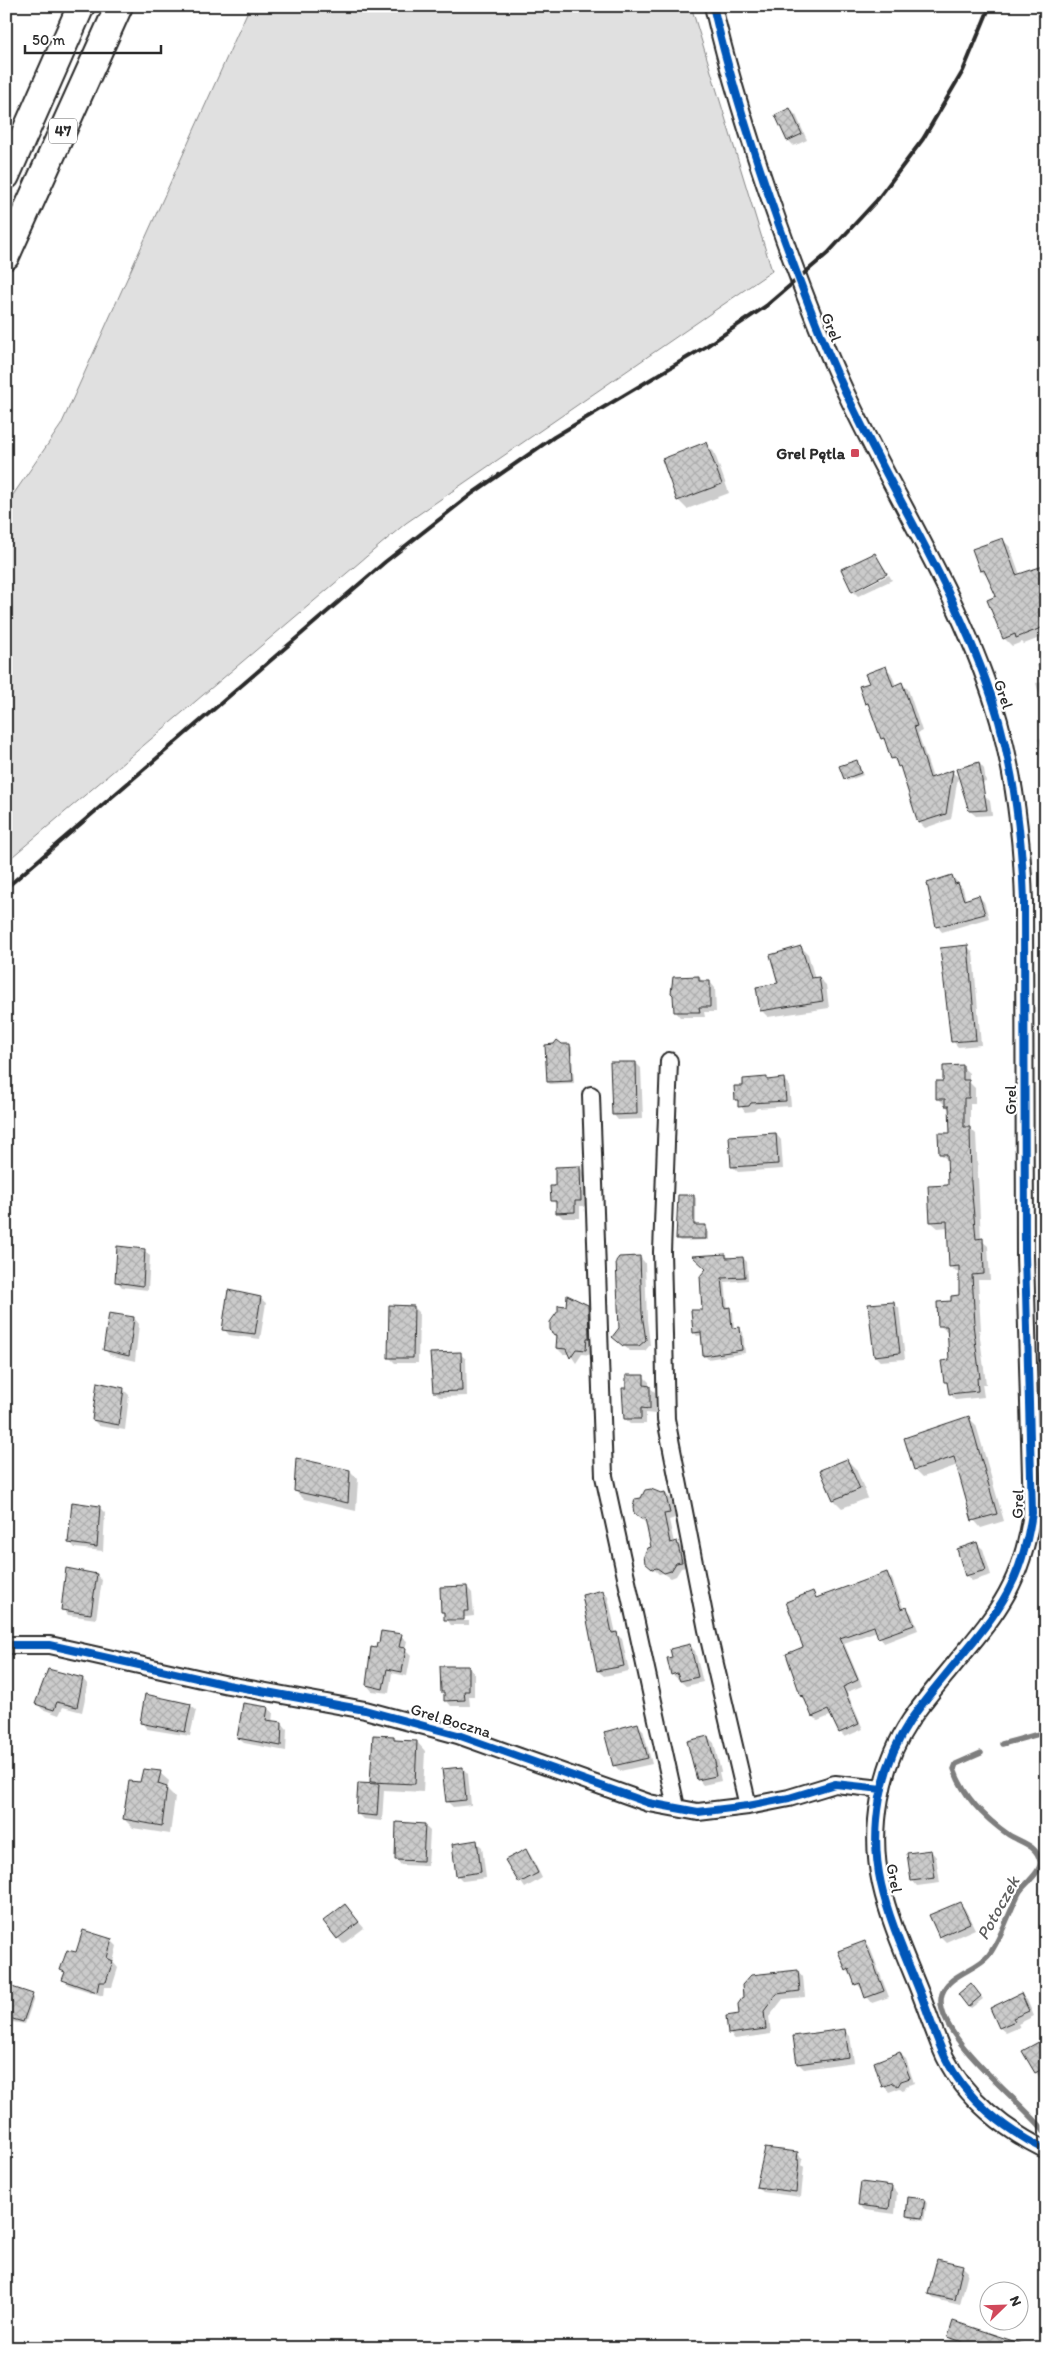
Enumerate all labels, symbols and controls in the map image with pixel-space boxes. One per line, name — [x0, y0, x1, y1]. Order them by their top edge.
scale bar — [25, 22, 161, 54]
text: 50 m — [32, 31, 65, 49]
road number: 47 — [49, 118, 77, 144]
street label: Grel — [817, 310, 846, 345]
place label: Grel Pętla — [776, 444, 846, 464]
marker: Grel Pętla — [849, 447, 861, 459]
street label: Grel — [990, 677, 1017, 712]
street label: Grel — [1001, 1085, 1020, 1115]
street label: Grel — [1007, 1488, 1028, 1519]
street label: Grel Boczna — [408, 1699, 494, 1742]
street label: Grel — [882, 1862, 907, 1895]
water label: Potoczek — [972, 1871, 1025, 1944]
north arrow — [980, 2282, 1030, 2332]
text: N — [1006, 2293, 1025, 2309]

